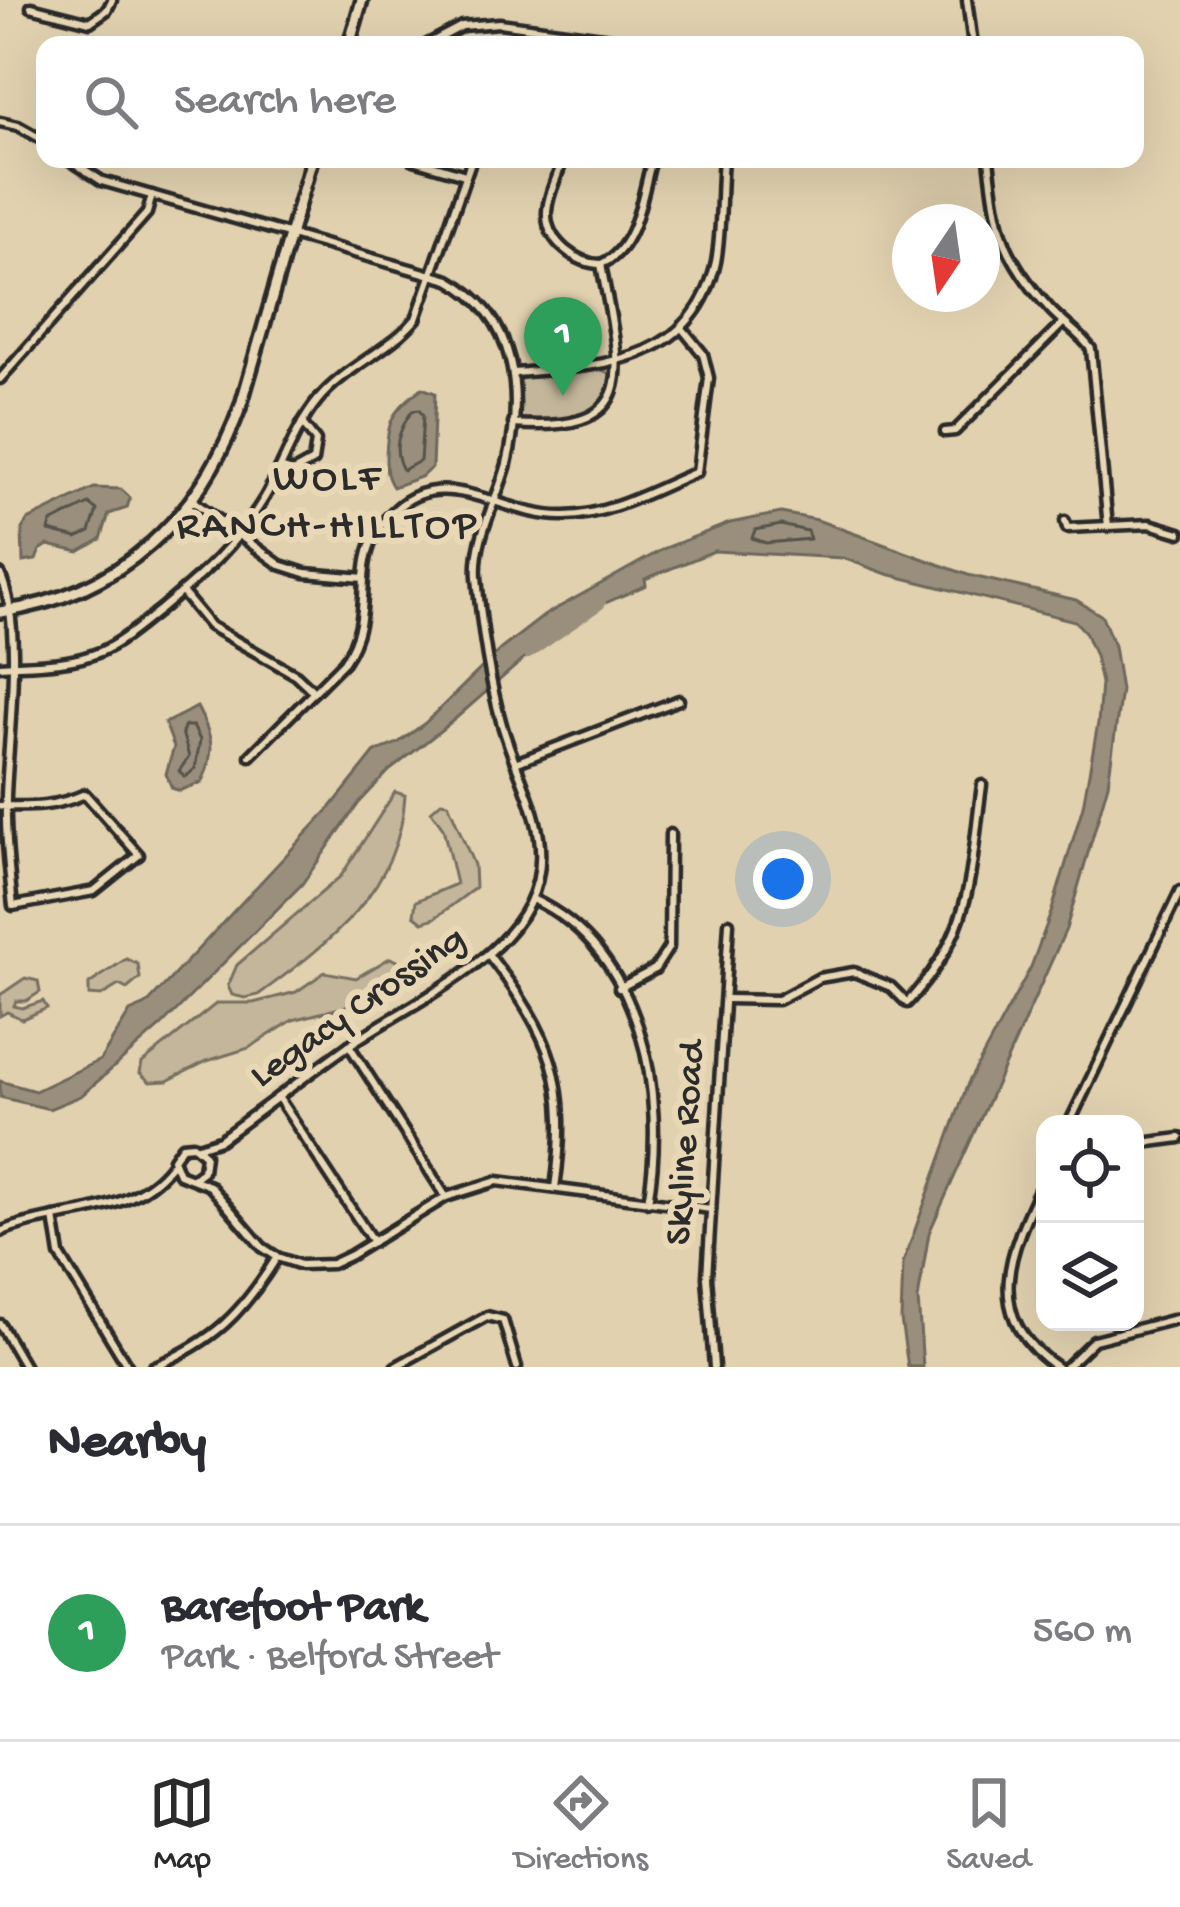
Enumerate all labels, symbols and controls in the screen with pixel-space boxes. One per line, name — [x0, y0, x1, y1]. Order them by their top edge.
search box — [36, 36, 1144, 168]
icon: search — [78, 69, 144, 135]
text: Search here — [174, 76, 396, 129]
north arrow — [892, 204, 1000, 312]
pin: 1 — [524, 297, 602, 396]
district label: WOLF RANCH-HILLTOP — [177, 456, 479, 553]
your location — [753, 849, 813, 909]
street label: Legacy Crossing — [242, 918, 476, 1100]
street label: Skyline Road — [658, 1036, 718, 1247]
map controls — [1036, 1115, 1144, 1331]
button: locate — [1036, 1115, 1144, 1223]
button: layers — [1036, 1223, 1144, 1331]
text: Nearby — [48, 1415, 206, 1475]
text: Barefoot Park — [162, 1583, 424, 1636]
text: 1 — [79, 1610, 95, 1656]
text: 560 m — [1033, 1610, 1132, 1656]
text: Park · Belford Street — [162, 1636, 498, 1682]
tab: Map — [149, 1770, 215, 1880]
tab: Directions — [514, 1770, 648, 1880]
tab: Saved — [946, 1770, 1031, 1880]

